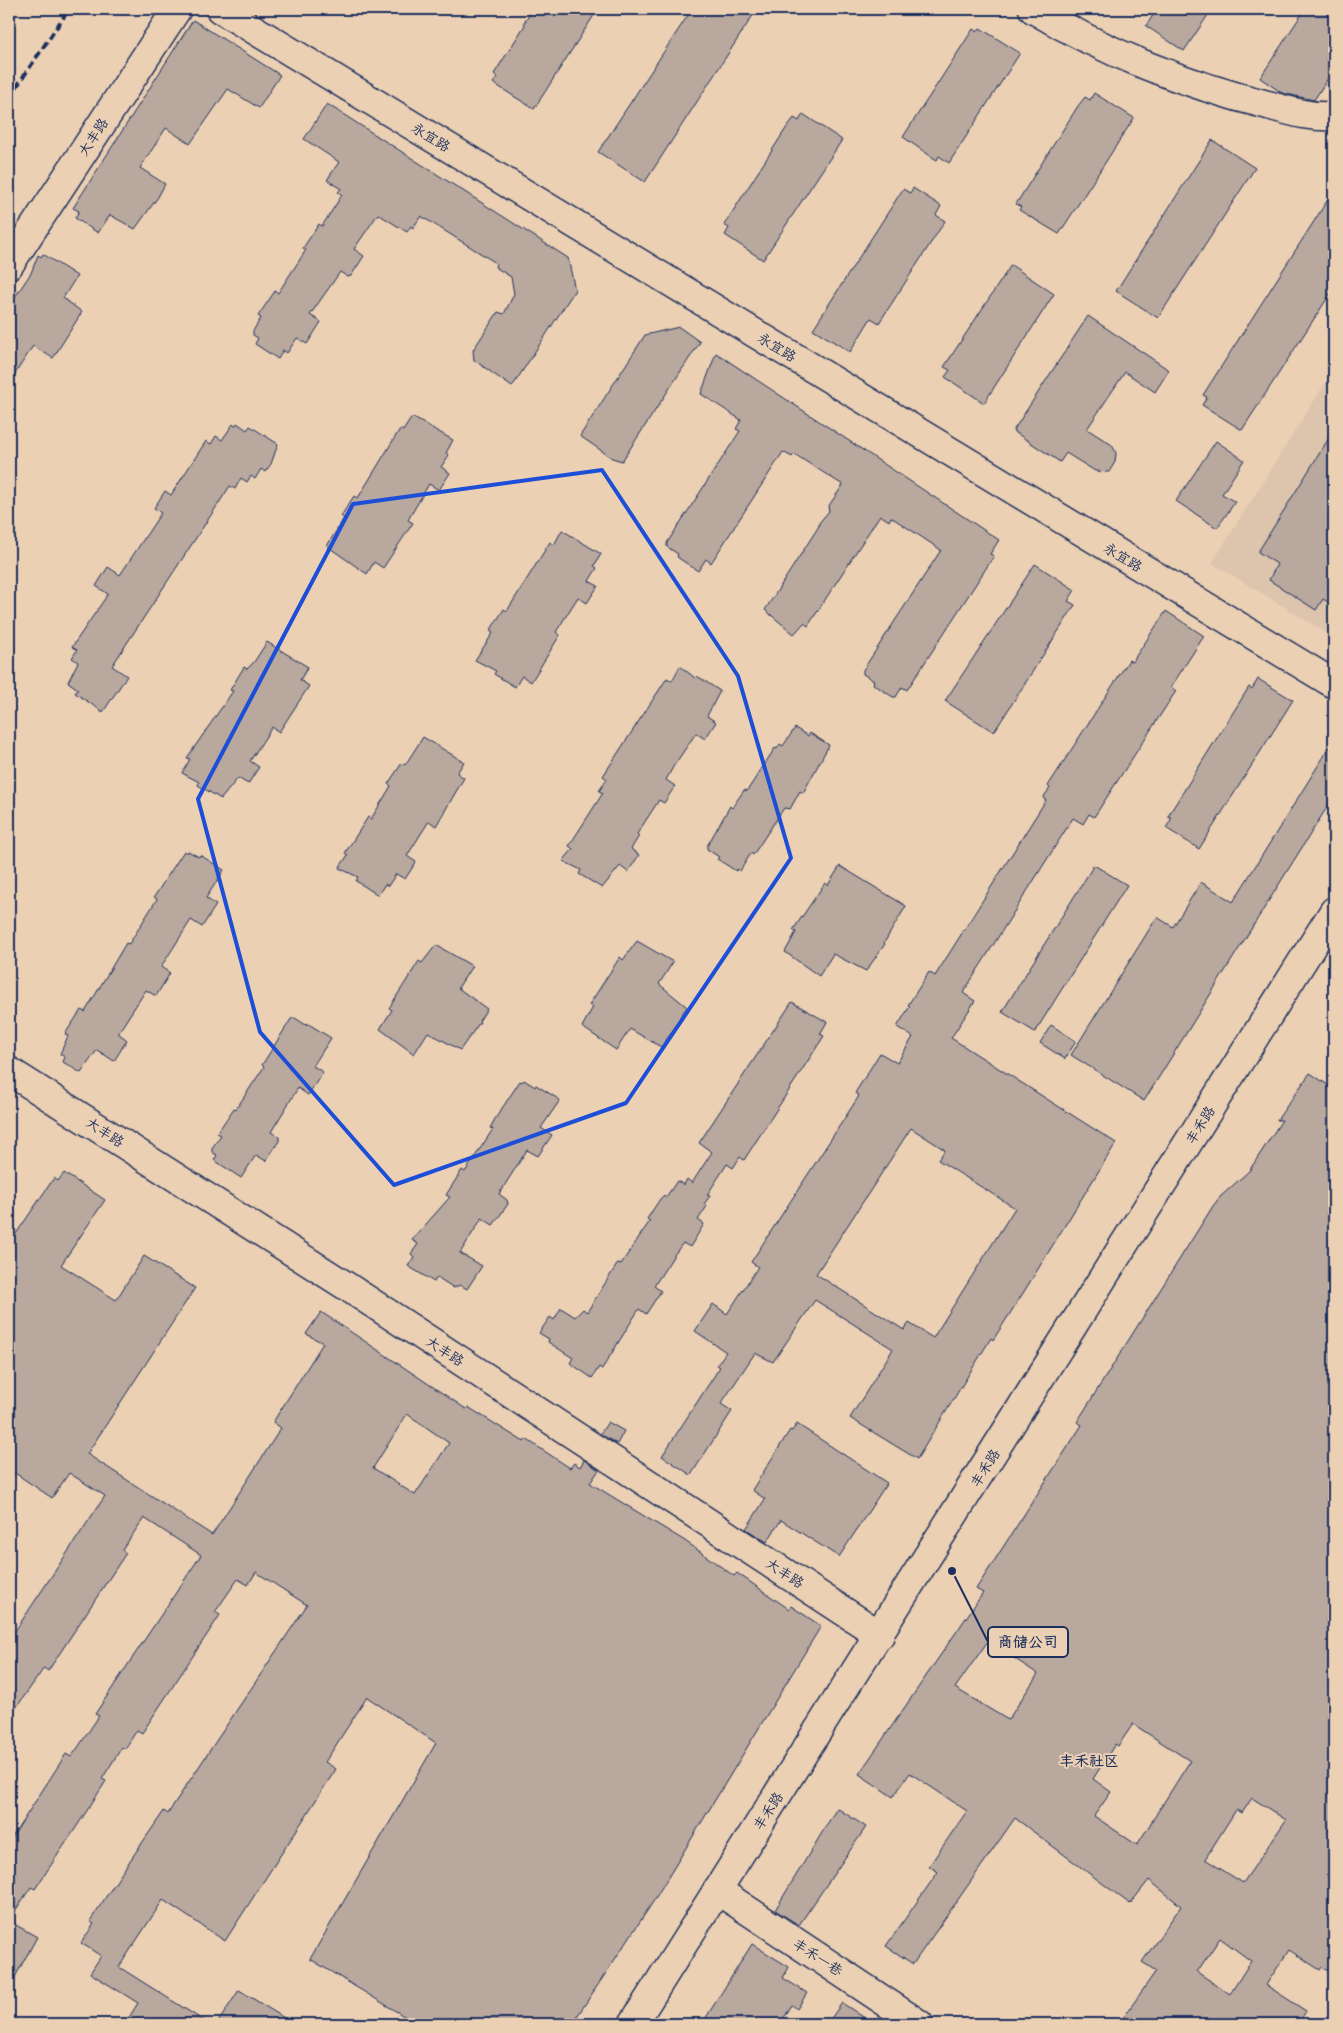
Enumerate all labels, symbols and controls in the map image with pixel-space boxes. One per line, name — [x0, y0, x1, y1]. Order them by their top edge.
street label: 大丰路 — [74, 114, 112, 160]
street label: 永宜路 — [408, 118, 454, 156]
street label: 永宜路 — [754, 328, 800, 366]
street label: 永宜路 — [1100, 538, 1146, 576]
street label: 丰禾路 — [1181, 1102, 1219, 1148]
street label: 大丰路 — [82, 1113, 128, 1151]
street label: 大丰路 — [422, 1332, 468, 1370]
street label: 丰禾路 — [966, 1445, 1004, 1491]
street label: 大丰路 — [762, 1554, 808, 1592]
callout: 商储公司 — [988, 1627, 1068, 1657]
text: 商储公司 — [998, 1632, 1058, 1651]
district label: 丰禾社区 — [1059, 1751, 1119, 1770]
street label: 丰禾路 — [749, 1788, 787, 1834]
street label: 丰禾一巷 — [790, 1934, 847, 1980]

